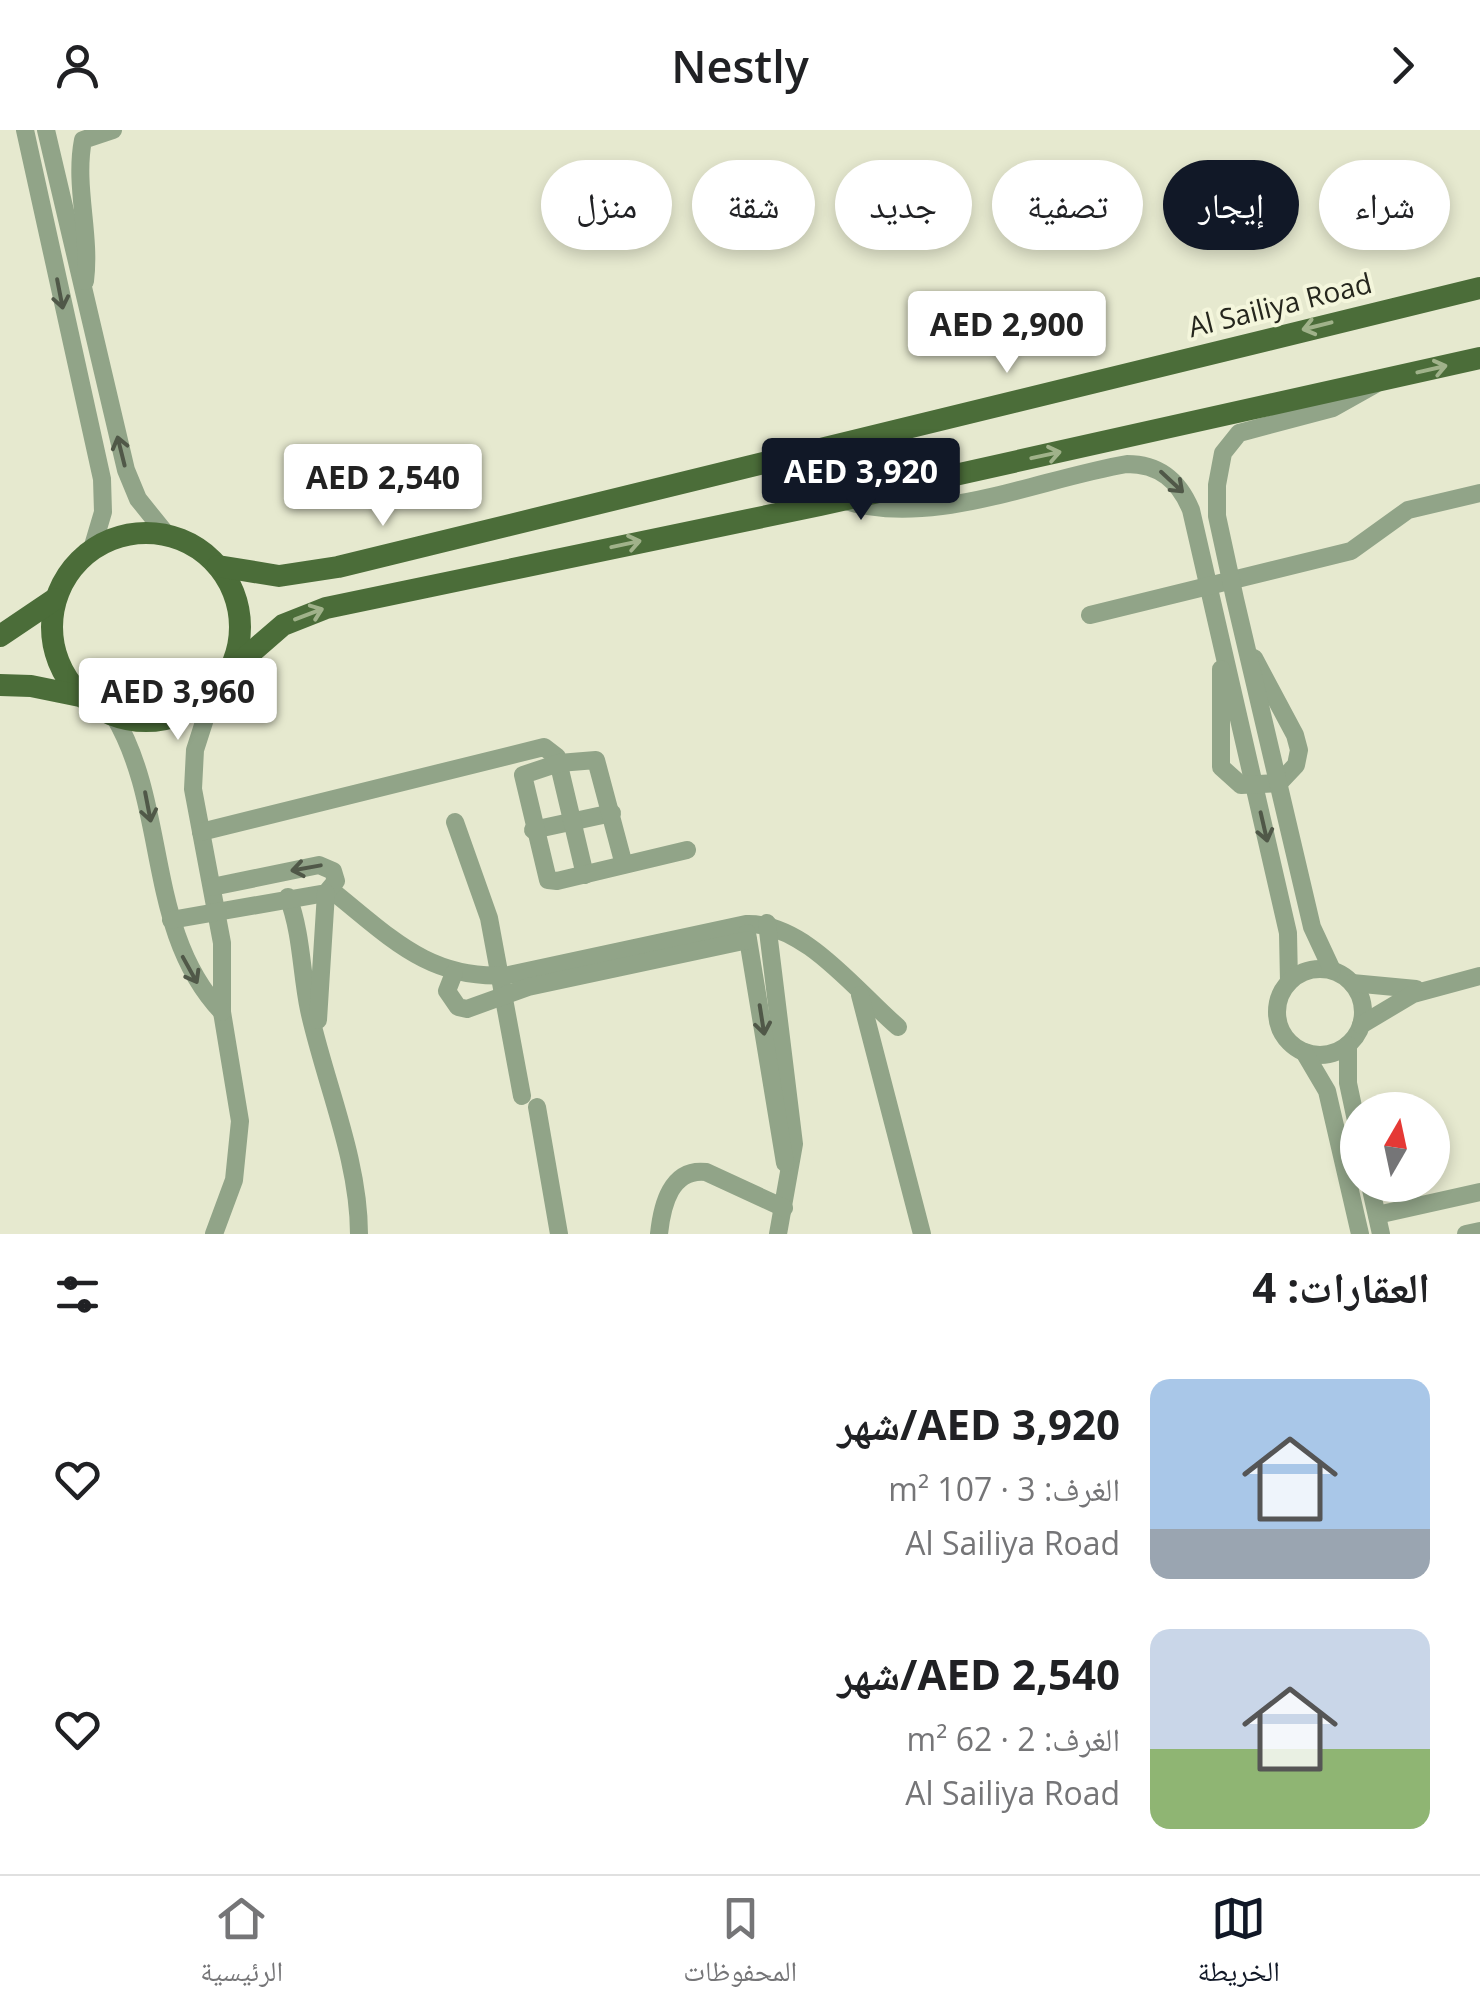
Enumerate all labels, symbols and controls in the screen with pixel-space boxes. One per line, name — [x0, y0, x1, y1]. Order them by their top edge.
text: Nestly — [671, 35, 809, 96]
icon: person — [50, 38, 105, 93]
icon: forward — [1375, 38, 1430, 93]
chip: منزل — [541, 160, 672, 250]
chip: شقة — [692, 160, 815, 250]
chip: جديد — [835, 160, 972, 250]
chip: تصفية — [992, 160, 1143, 250]
chip: إيجار — [1163, 160, 1299, 250]
chip: شراء — [1319, 160, 1450, 250]
street label: Al Sailiya Road — [1184, 263, 1375, 345]
one-way arrow — [52, 277, 71, 309]
pin: AED 2,900 — [893, 291, 1121, 376]
text: AED 2,900 — [930, 302, 1084, 345]
one-way arrow — [1302, 318, 1333, 337]
one-way arrow — [1415, 359, 1447, 377]
one-way arrow — [111, 436, 129, 468]
pin: AED 3,920 — [747, 438, 975, 523]
pin: AED 2,540 — [269, 444, 497, 529]
one-way arrow — [1030, 445, 1062, 463]
text: AED 3,920 — [784, 449, 938, 492]
text: AED 2,540 — [306, 455, 460, 498]
one-way arrow — [1159, 470, 1183, 494]
one-way arrow — [609, 533, 641, 552]
one-way arrow — [292, 604, 323, 622]
pin: AED 3,960 — [64, 658, 292, 743]
text: AED 3,960 — [101, 669, 255, 712]
one-way arrow — [140, 790, 159, 822]
one-way arrow — [1256, 810, 1274, 842]
one-way arrow — [291, 859, 323, 878]
one-way arrow — [181, 954, 201, 984]
one-way arrow — [753, 1003, 771, 1035]
north arrow — [1340, 1092, 1450, 1202]
map controls — [1340, 1092, 1450, 1202]
text: العقارات: 4 — [1252, 1258, 1430, 1315]
icon: filters — [50, 1267, 105, 1322]
text: AED 3,920/شهر — [837, 1395, 1120, 1452]
icon: home — [1230, 1419, 1350, 1539]
icon: heart — [50, 1452, 105, 1507]
text: الغرف: 3 · 107 m² — [888, 1467, 1120, 1510]
text: Al Sailiya Road — [905, 1521, 1120, 1564]
text: AED 2,540/شهر — [837, 1645, 1120, 1702]
icon: home — [1230, 1669, 1350, 1789]
icon: heart — [50, 1702, 105, 1757]
text: الغرف: 2 · 62 m² — [907, 1717, 1120, 1760]
text: Al Sailiya Road — [905, 1771, 1120, 1814]
tab: الرئيسية — [200, 1891, 283, 1999]
tab: المحفوظات — [683, 1891, 797, 1999]
tab: الخريطة — [1197, 1891, 1280, 1999]

